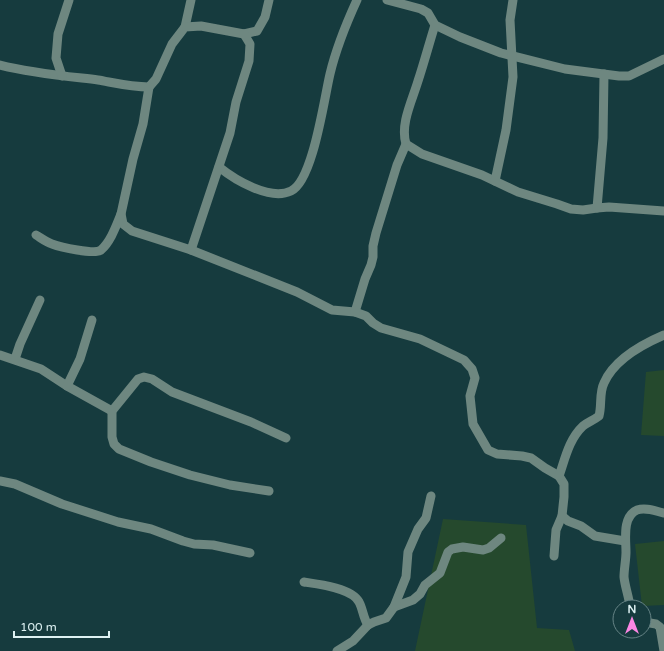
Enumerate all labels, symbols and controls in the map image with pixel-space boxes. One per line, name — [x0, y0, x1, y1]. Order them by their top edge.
north arrow — [612, 599, 652, 639]
text: N — [628, 603, 636, 616]
scale bar — [14, 613, 109, 639]
text: 100 m — [20, 620, 57, 634]

